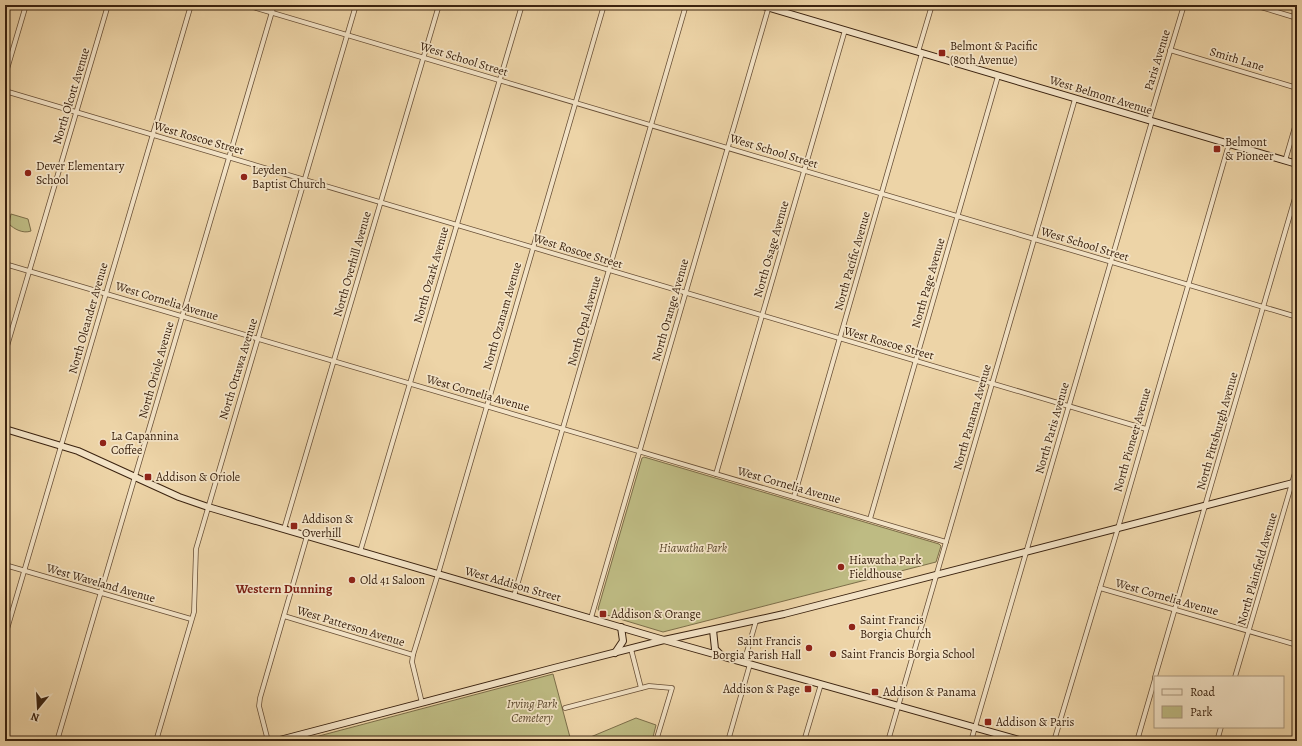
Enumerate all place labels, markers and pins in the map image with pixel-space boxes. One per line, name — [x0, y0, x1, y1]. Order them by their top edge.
place label: Belmont & Pacific (80th Avenue) — [950, 38, 1038, 68]
marker: Belmont & Pacific (80th Avenue) — [937, 48, 947, 58]
place label: Belmont & Pioneer — [1225, 134, 1274, 164]
marker: Belmont & Pioneer — [1212, 144, 1222, 154]
place label: Dever Elementary School — [36, 158, 125, 188]
place label: Leyden Baptist Church — [252, 162, 327, 192]
marker: Dever Elementary School — [23, 168, 33, 178]
marker: Leyden Baptist Church — [239, 172, 249, 182]
place label: La Capannina Coffee — [111, 428, 179, 458]
marker: La Capannina Coffee — [98, 438, 108, 448]
place label: Addison & Oriole — [155, 469, 240, 485]
marker: Addison & Oriole — [143, 472, 153, 482]
place label: Addison & Overhill — [301, 511, 354, 541]
marker: Addison & Overhill — [289, 521, 299, 531]
place label: Hiawatha Park Fieldhouse — [849, 552, 921, 582]
marker: Hiawatha Park Fieldhouse — [836, 562, 846, 572]
place label: Old 41 Saloon — [360, 572, 426, 588]
marker: Old 41 Saloon — [347, 575, 357, 585]
place label: Addison & Orange — [610, 606, 701, 622]
marker: Addison & Orange — [598, 609, 608, 619]
place label: Saint Francis Borgia Church — [860, 612, 932, 642]
marker: Saint Francis Borgia Church — [847, 622, 857, 632]
place label: Saint Francis Borgia Parish Hall — [712, 633, 801, 663]
marker: Saint Francis Borgia Parish Hall — [804, 643, 814, 653]
place label: Saint Francis Borgia School — [841, 646, 975, 662]
marker: Saint Francis Borgia School — [828, 649, 838, 659]
place label: Addison & Page — [722, 681, 800, 697]
marker: Addison & Page — [803, 684, 813, 694]
place label: Addison & Panama — [882, 684, 977, 700]
marker: Addison & Panama — [870, 687, 880, 697]
place label: Addison & Paris — [995, 714, 1075, 730]
marker: Addison & Paris — [983, 717, 993, 727]

